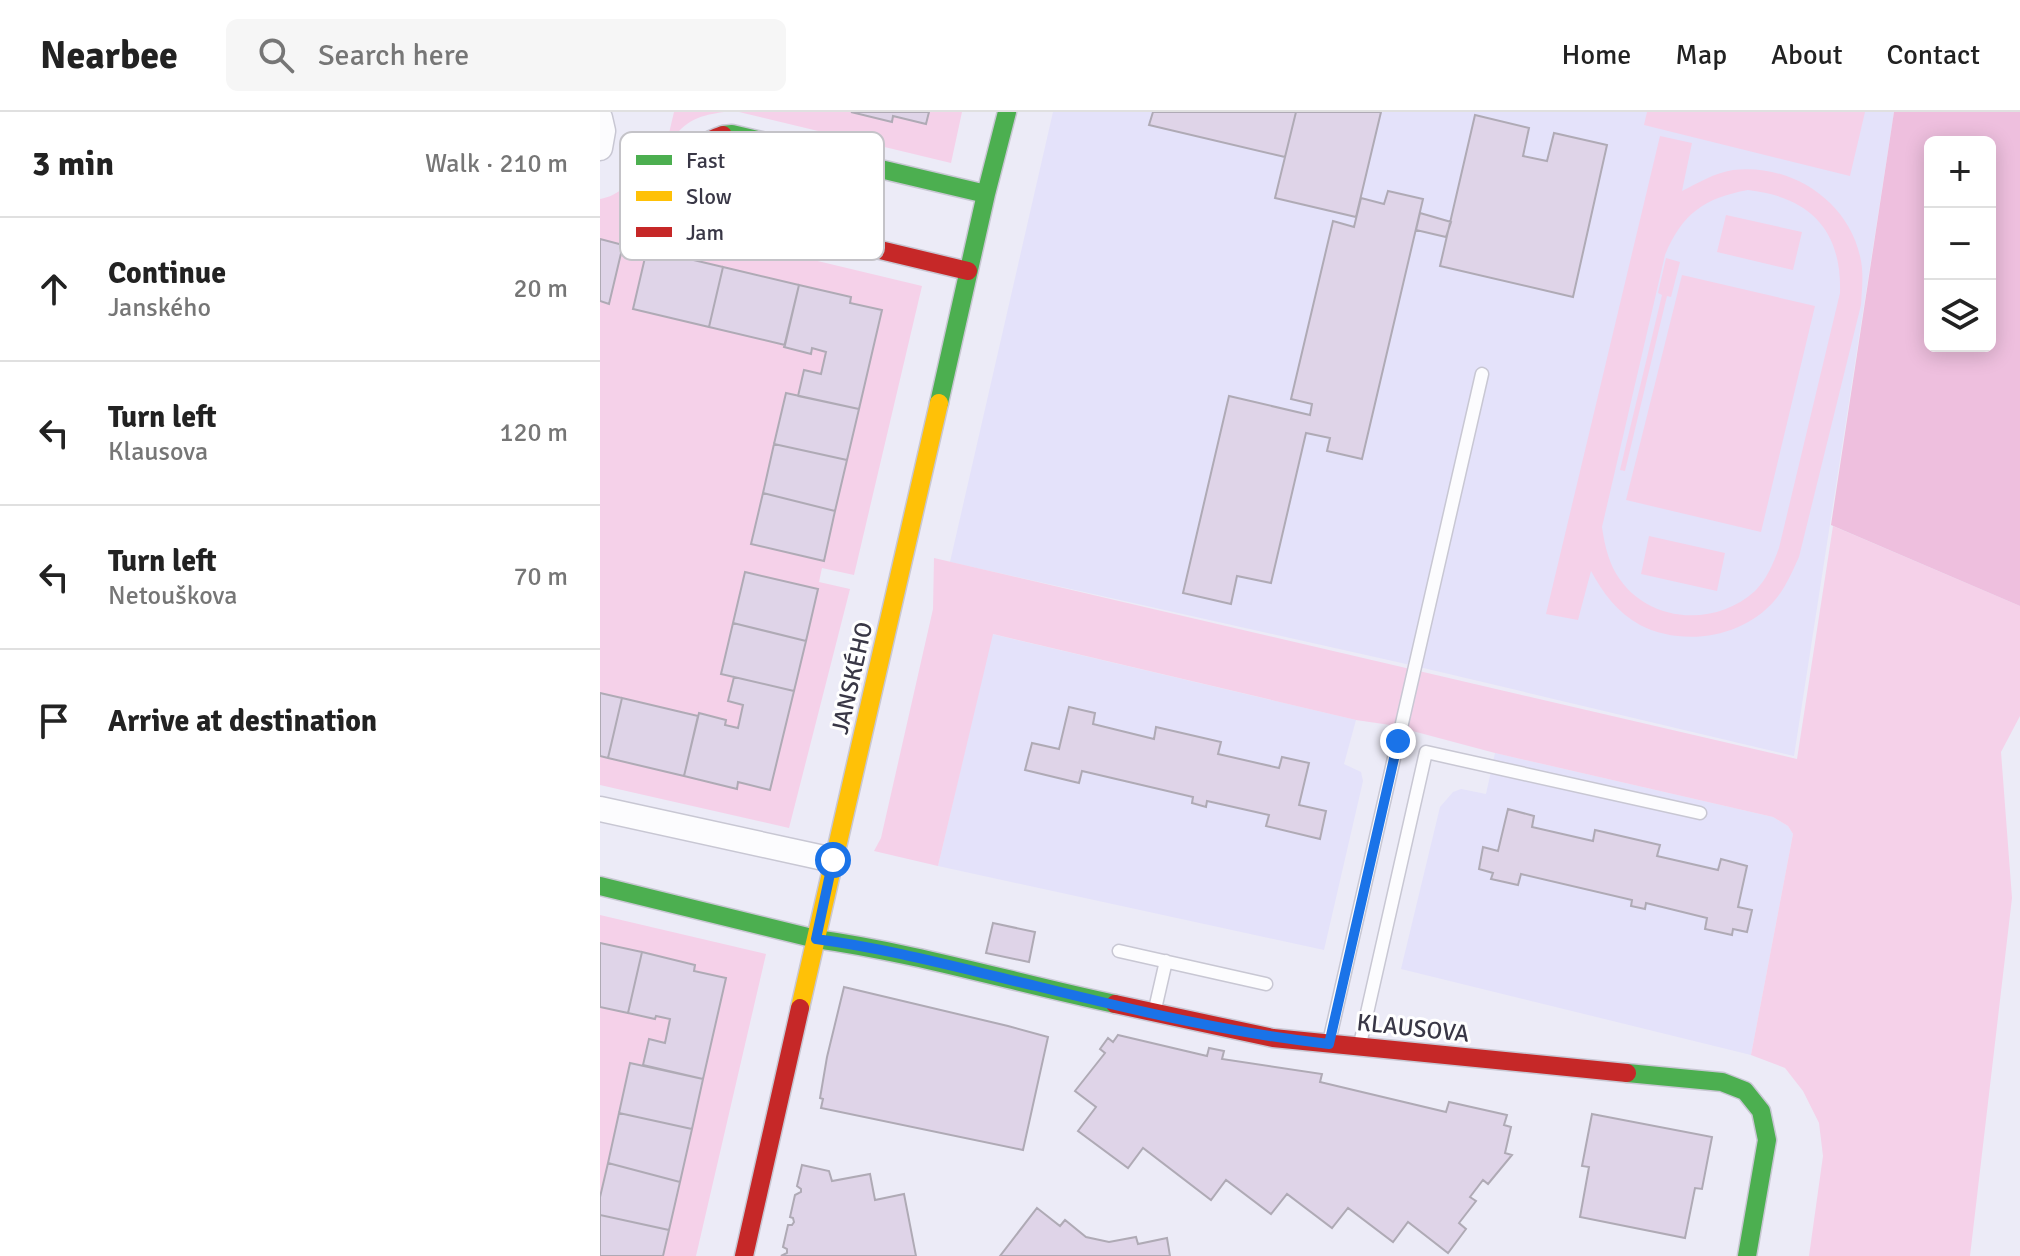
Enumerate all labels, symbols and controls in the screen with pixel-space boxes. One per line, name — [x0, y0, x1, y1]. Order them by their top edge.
search box — [226, 19, 786, 91]
text: Nearbee — [40, 32, 178, 79]
icon: search — [254, 33, 298, 77]
text: Search here — [318, 37, 469, 74]
text: Home — [1562, 38, 1631, 72]
text: Map — [1675, 38, 1727, 72]
text: About — [1771, 38, 1843, 72]
text: Contact — [1887, 38, 1980, 72]
legend — [620, 132, 884, 260]
map controls — [1924, 136, 1996, 352]
button: + — [1924, 136, 1996, 208]
text: 3 min — [32, 143, 114, 185]
text: Fast — [686, 147, 726, 174]
text: Walk · 210 m — [425, 148, 568, 180]
text: Slow — [686, 183, 732, 210]
button: − — [1924, 208, 1996, 280]
text: Jam — [686, 219, 724, 246]
text: Continue — [108, 255, 226, 292]
icon: ahead — [32, 267, 76, 311]
text: 20 m — [513, 273, 568, 305]
button: layers — [1924, 280, 1996, 352]
text: Janského — [108, 292, 211, 324]
text: Turn left — [108, 399, 217, 436]
icon: left — [32, 411, 76, 455]
text: 120 m — [499, 417, 568, 449]
text: Klausova — [108, 436, 208, 468]
text: Turn left — [108, 543, 217, 580]
icon: left — [32, 555, 76, 599]
text: 70 m — [513, 561, 568, 593]
text: Netouškova — [108, 580, 237, 612]
street label: JANSKÉHO — [825, 619, 879, 737]
icon: arrive — [32, 699, 76, 743]
text: Arrive at destination — [108, 703, 377, 740]
route end — [1380, 723, 1416, 759]
route start — [815, 842, 851, 878]
street label: KLAUSOVA — [1355, 1007, 1471, 1049]

